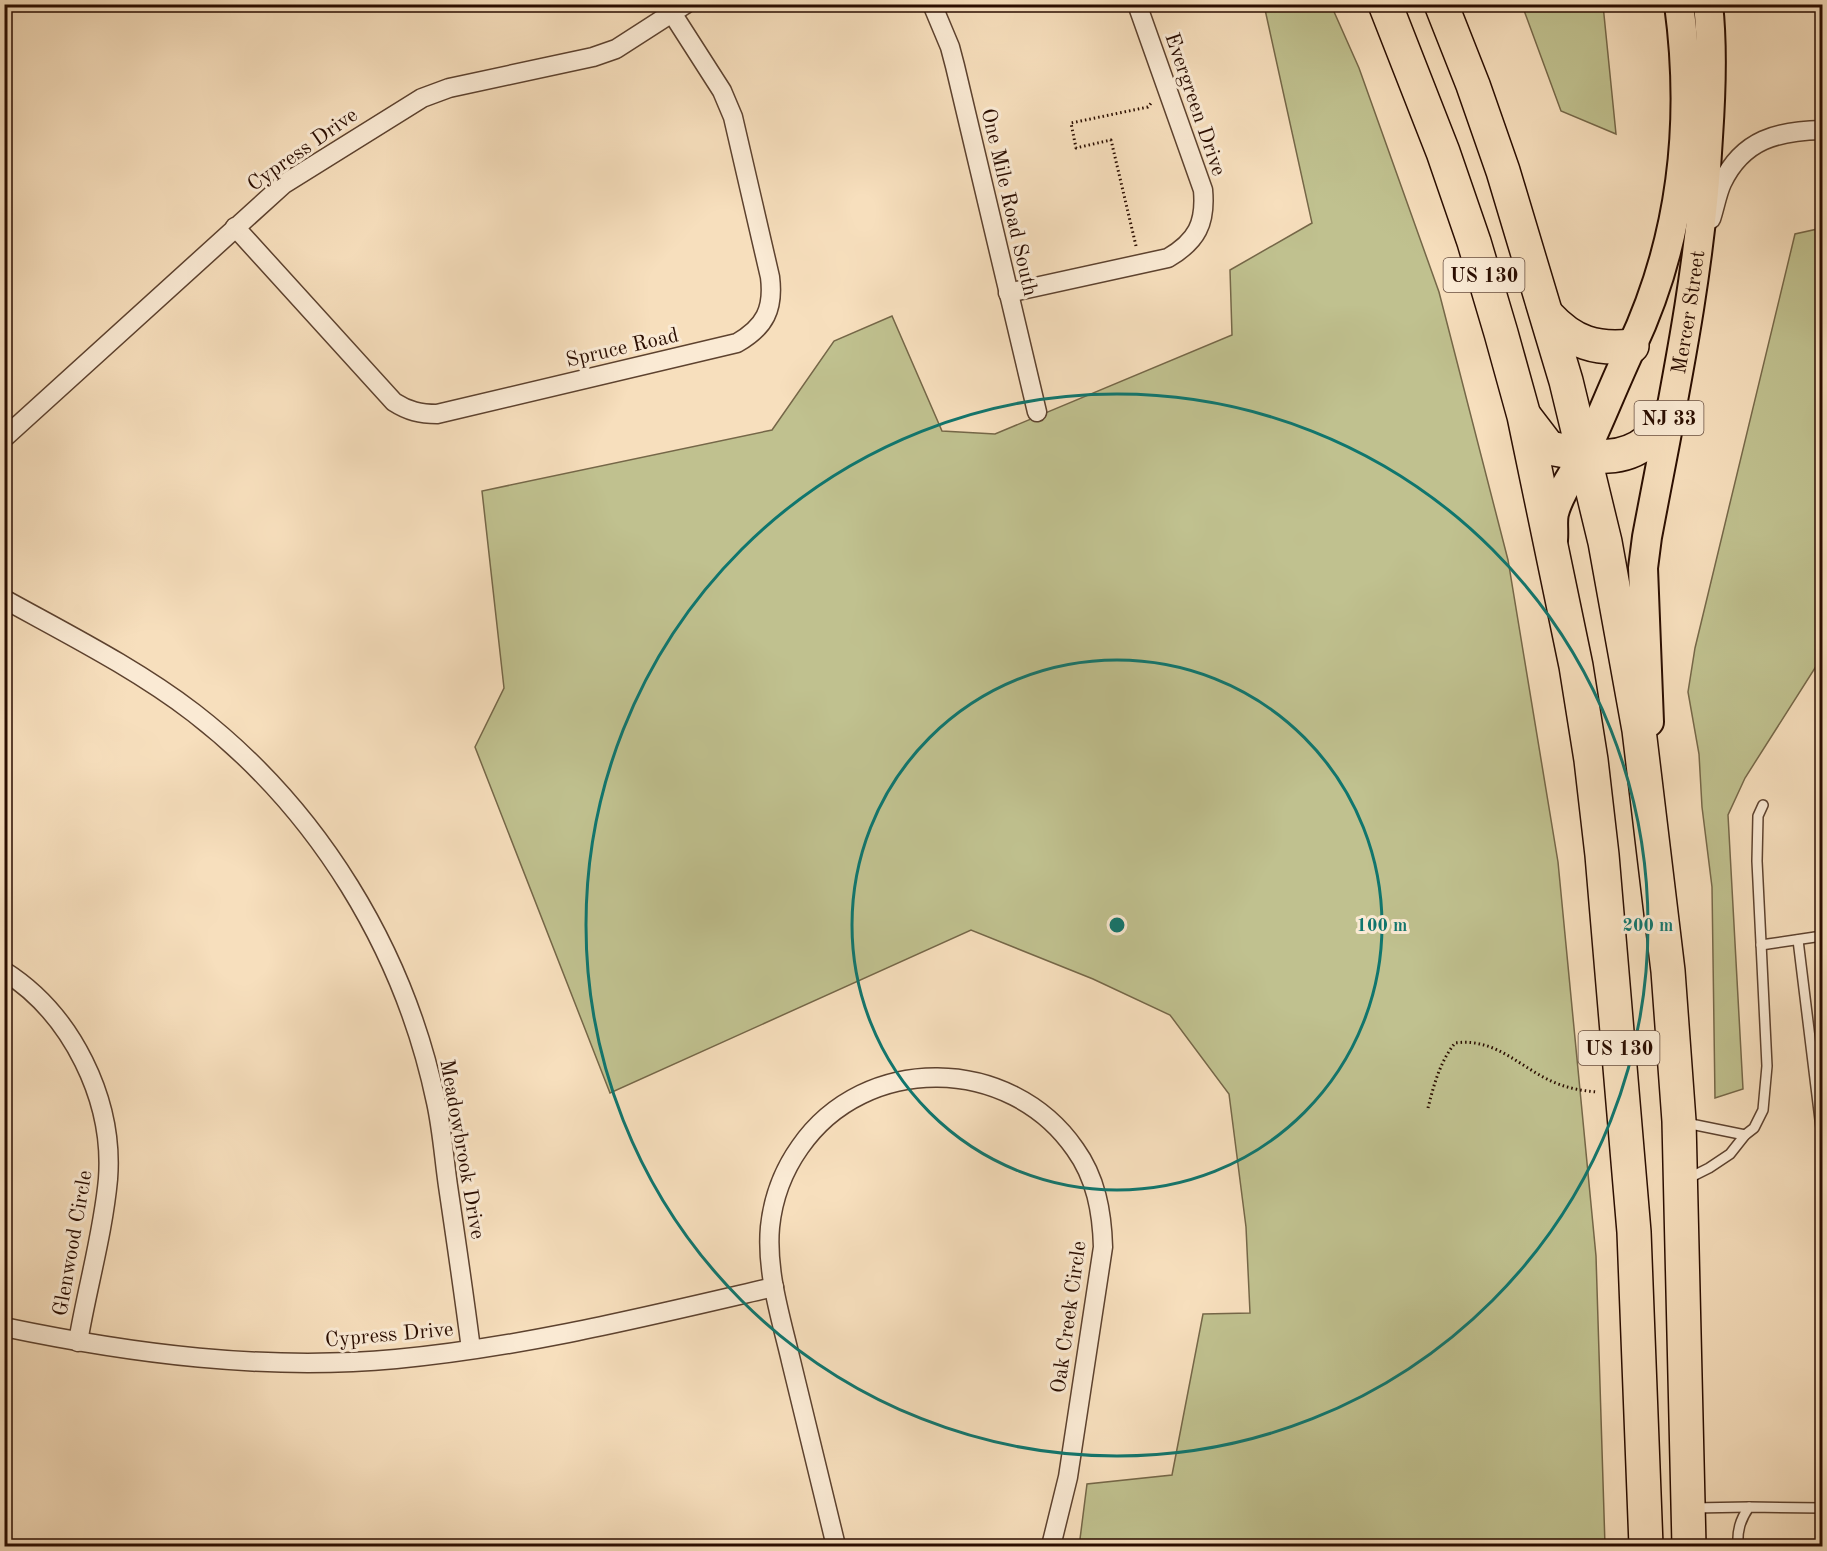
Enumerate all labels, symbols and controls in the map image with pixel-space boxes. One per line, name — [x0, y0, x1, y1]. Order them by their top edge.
street label: Evergreen Drive — [1160, 30, 1229, 179]
street label: Cypress Drive — [244, 105, 362, 196]
street label: One Mile Road South — [977, 106, 1040, 298]
street label: Mercer Street — [1669, 249, 1709, 376]
road number: US 130 — [1444, 258, 1524, 292]
street label: Spruce Road — [564, 325, 681, 372]
road number: NJ 33 — [1634, 401, 1704, 435]
centre of rings — [1107, 915, 1127, 935]
text: 100 m — [1357, 917, 1407, 935]
text: 200 m — [1623, 917, 1673, 935]
road number: US 130 — [1578, 1031, 1660, 1065]
street label: Meadowbrook Drive — [435, 1058, 488, 1241]
street label: Glenwood Circle — [50, 1169, 97, 1318]
street label: Oak Creek Circle — [1048, 1240, 1091, 1395]
street label: Cypress Drive — [324, 1319, 454, 1352]

